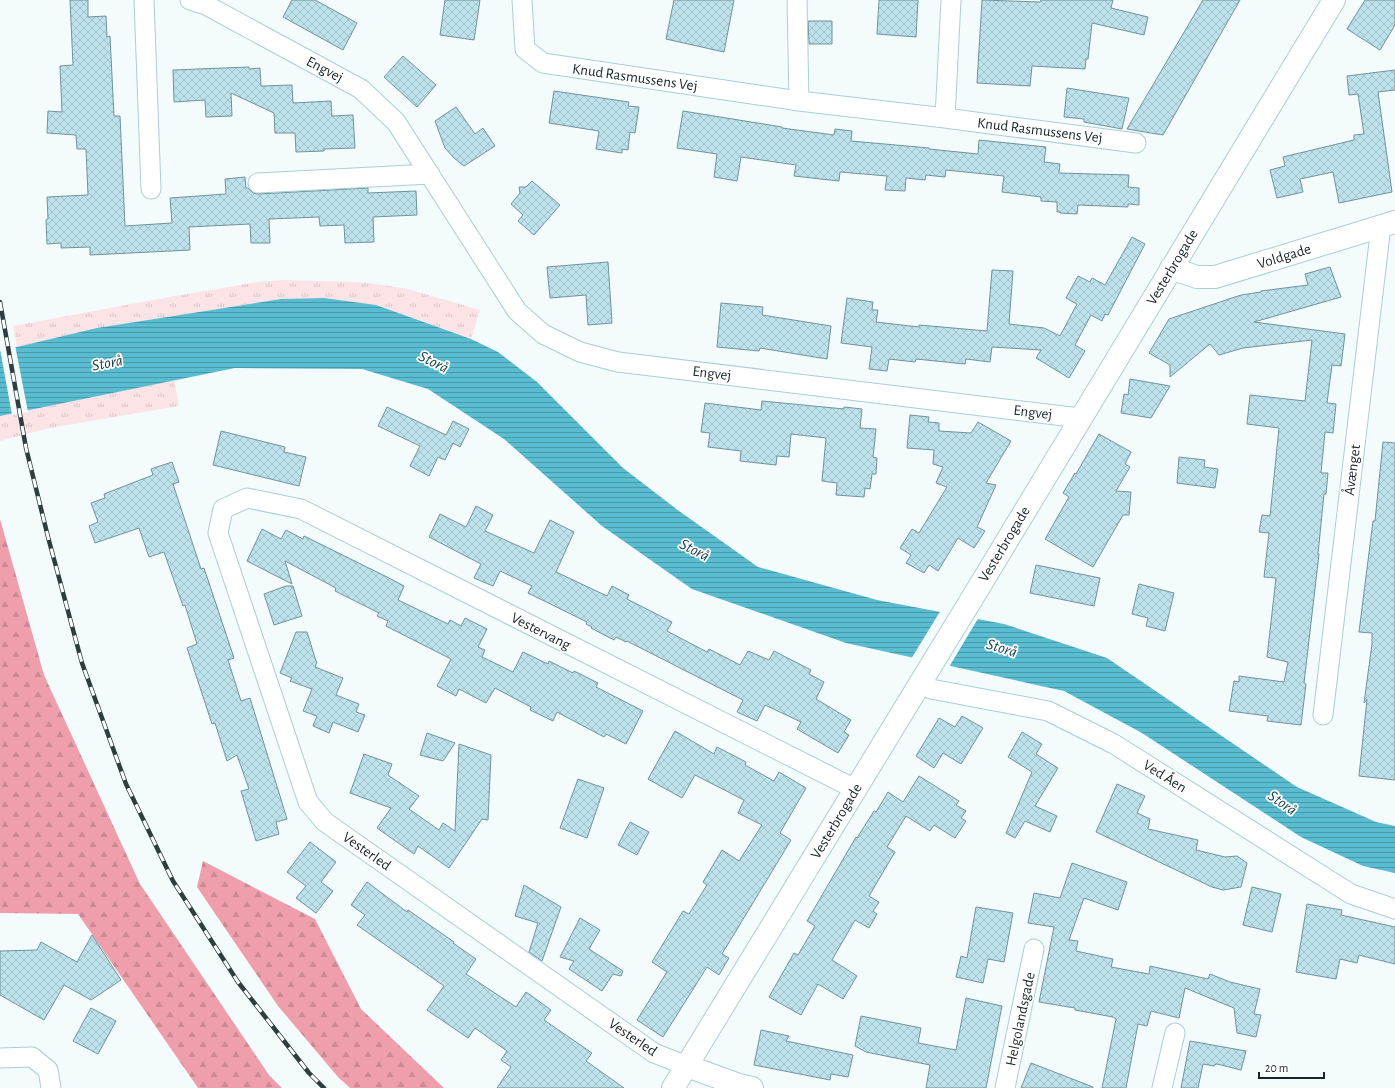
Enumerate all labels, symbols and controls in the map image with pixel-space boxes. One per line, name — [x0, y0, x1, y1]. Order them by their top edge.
street label: Engvej — [304, 54, 346, 85]
street label: Knud Rasmussens Vej — [571, 61, 699, 94]
street label: Knud Rasmussens Vej — [976, 115, 1104, 146]
street label: Vesterbrogade — [1144, 227, 1201, 308]
street label: Voldgade — [1255, 241, 1313, 272]
water label: Storå — [416, 348, 451, 376]
water label: Storå — [90, 352, 124, 374]
street label: Engvej — [692, 364, 732, 383]
street label: Engvej — [1013, 403, 1053, 422]
street label: Åvænget — [1341, 443, 1363, 496]
street label: Vesterbrogade — [976, 504, 1033, 585]
water label: Storå — [677, 536, 712, 564]
street label: Vestervang — [509, 610, 574, 653]
water label: Storå — [985, 636, 1019, 660]
street label: Ved Åen — [1140, 756, 1190, 796]
street label: Vesterbrogade — [808, 781, 865, 862]
water label: Storå — [1265, 787, 1300, 818]
street label: Vesterled — [340, 829, 394, 873]
street label: Helgolandsgade — [1003, 971, 1038, 1067]
street label: Vesterled — [606, 1016, 660, 1059]
scale bar — [1259, 1054, 1324, 1080]
text: 20 m — [1265, 1062, 1288, 1074]

